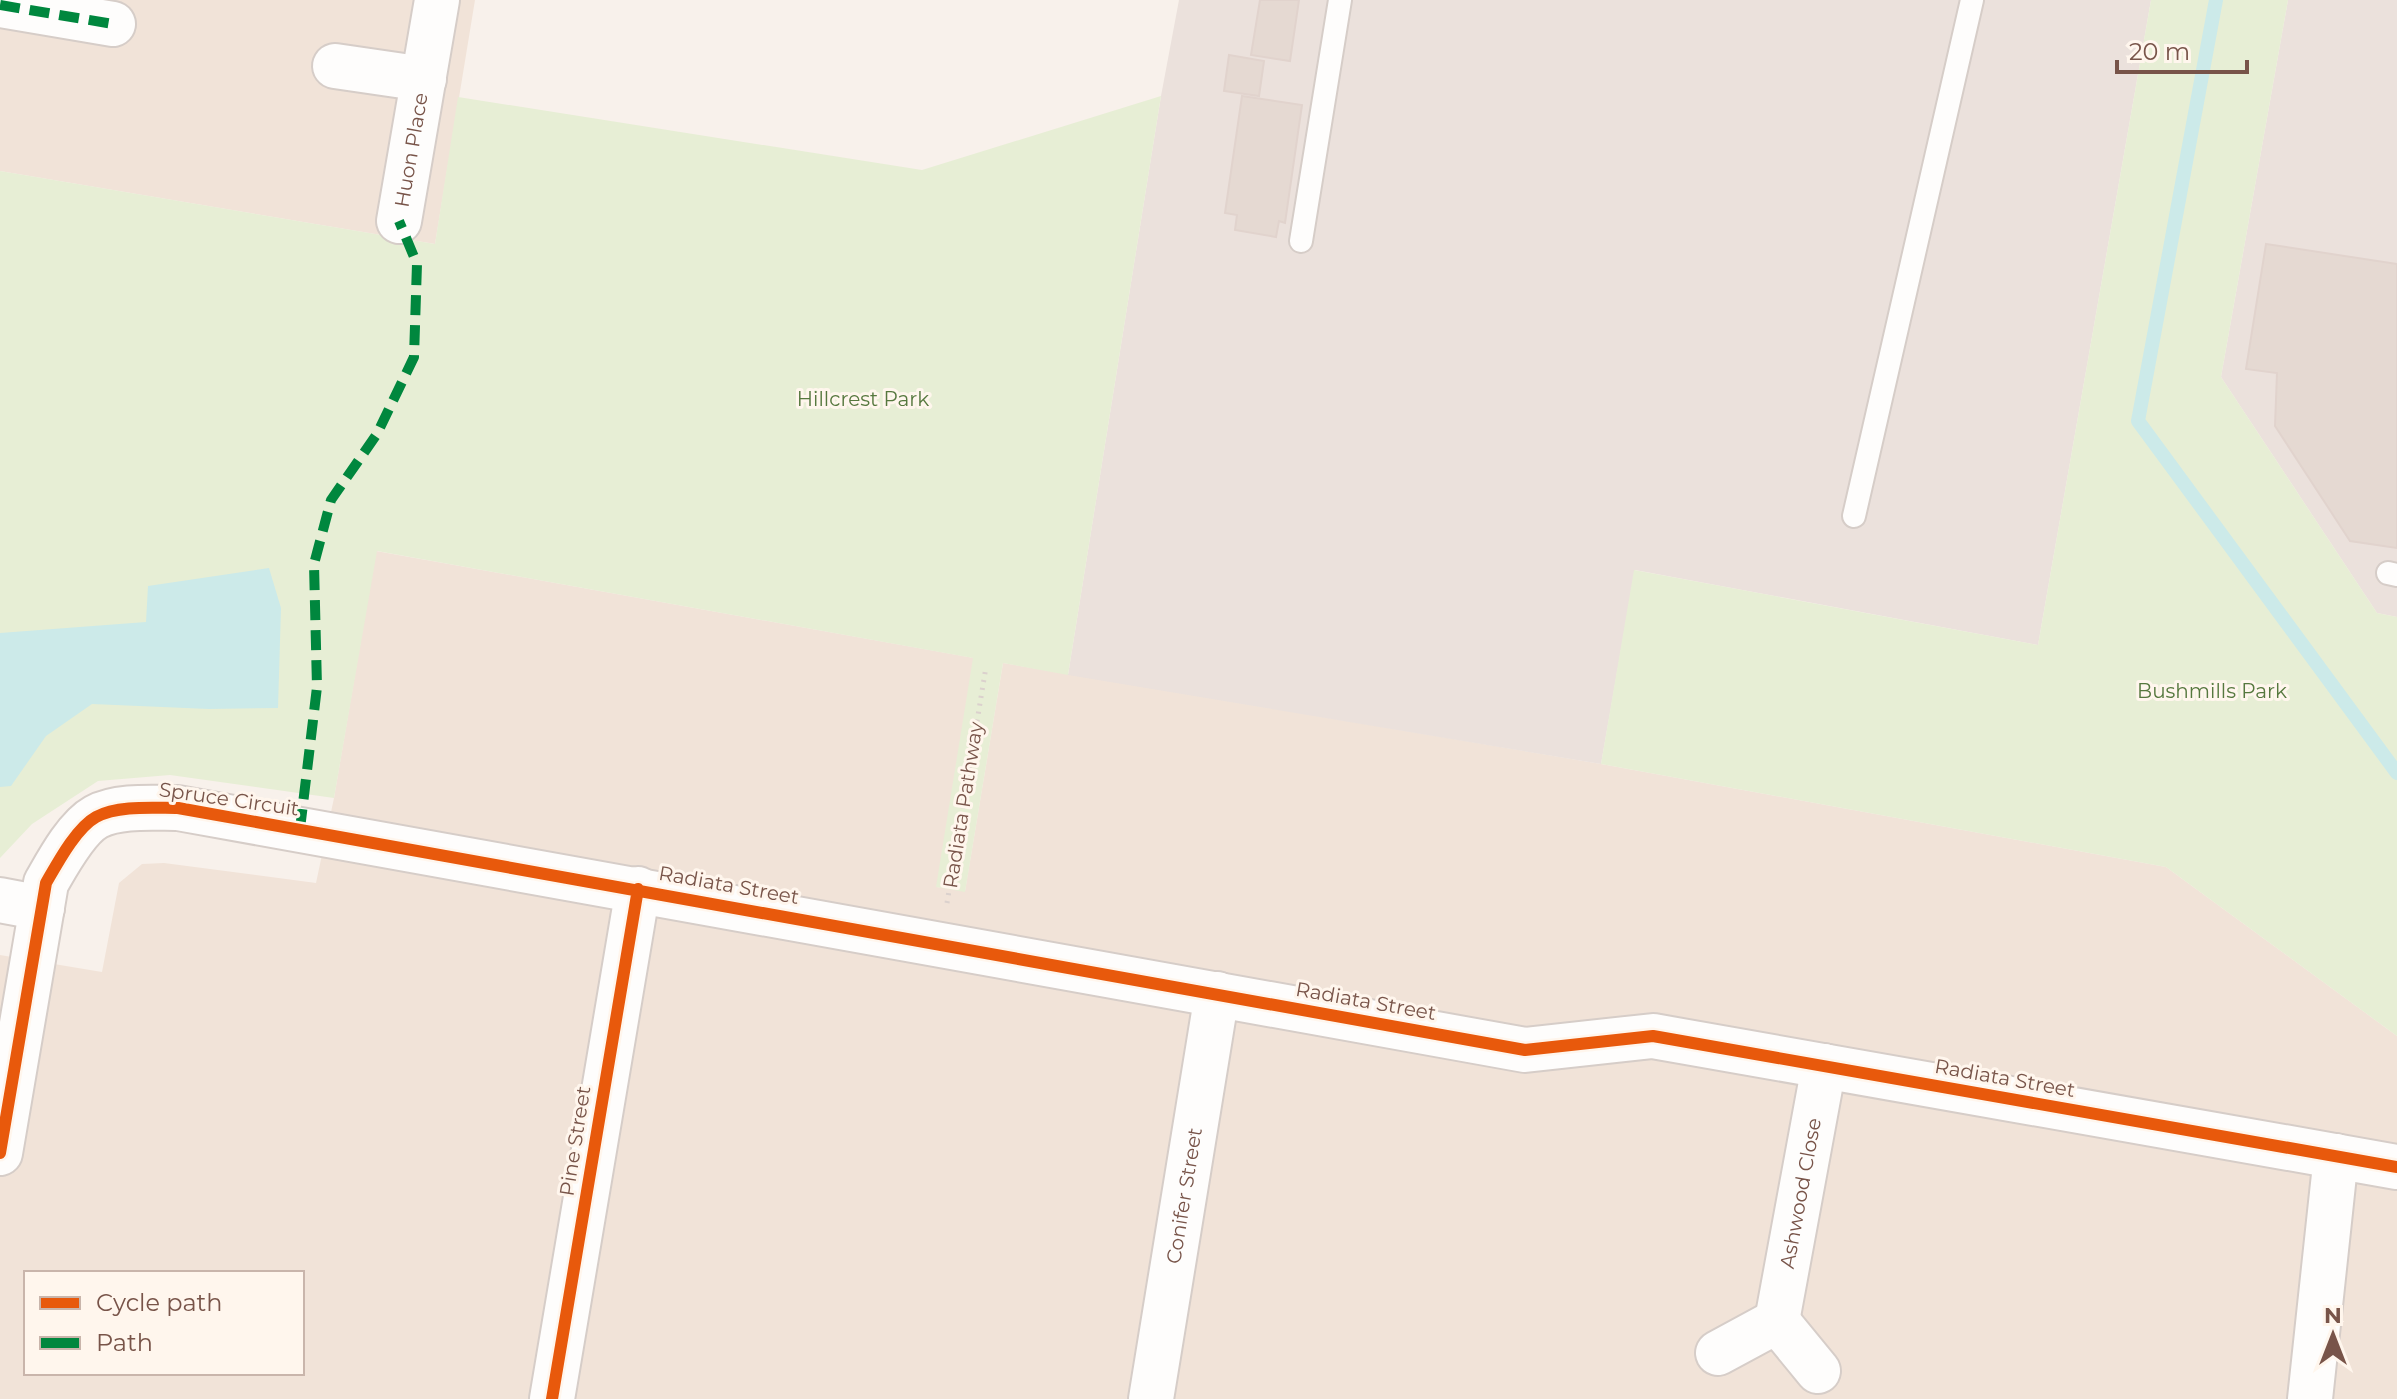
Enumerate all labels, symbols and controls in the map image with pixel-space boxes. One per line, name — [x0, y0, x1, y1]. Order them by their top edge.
scale bar — [2117, 24, 2247, 74]
text: 20 m — [2129, 37, 2190, 66]
street label: Huon Place — [390, 91, 433, 209]
park label: Hillcrest Park — [797, 387, 929, 411]
park label: Bushmills Park — [2137, 679, 2287, 703]
street label: Radiata Pathway — [938, 720, 988, 890]
street label: Spruce Circuit — [157, 777, 301, 821]
street label: Radiata Street — [657, 861, 801, 909]
street label: Radiata Street — [1294, 977, 1438, 1025]
street label: Radiata Street — [1933, 1054, 2077, 1102]
street label: Pine Street — [554, 1084, 596, 1198]
street label: Ashwood Close — [1775, 1116, 1826, 1270]
street label: Conifer Street — [1161, 1126, 1207, 1266]
legend — [24, 1271, 304, 1375]
text: Cycle path — [96, 1288, 223, 1317]
north arrow — [2293, 1295, 2373, 1375]
text: N — [2324, 1302, 2342, 1329]
text: Path — [96, 1328, 153, 1357]

